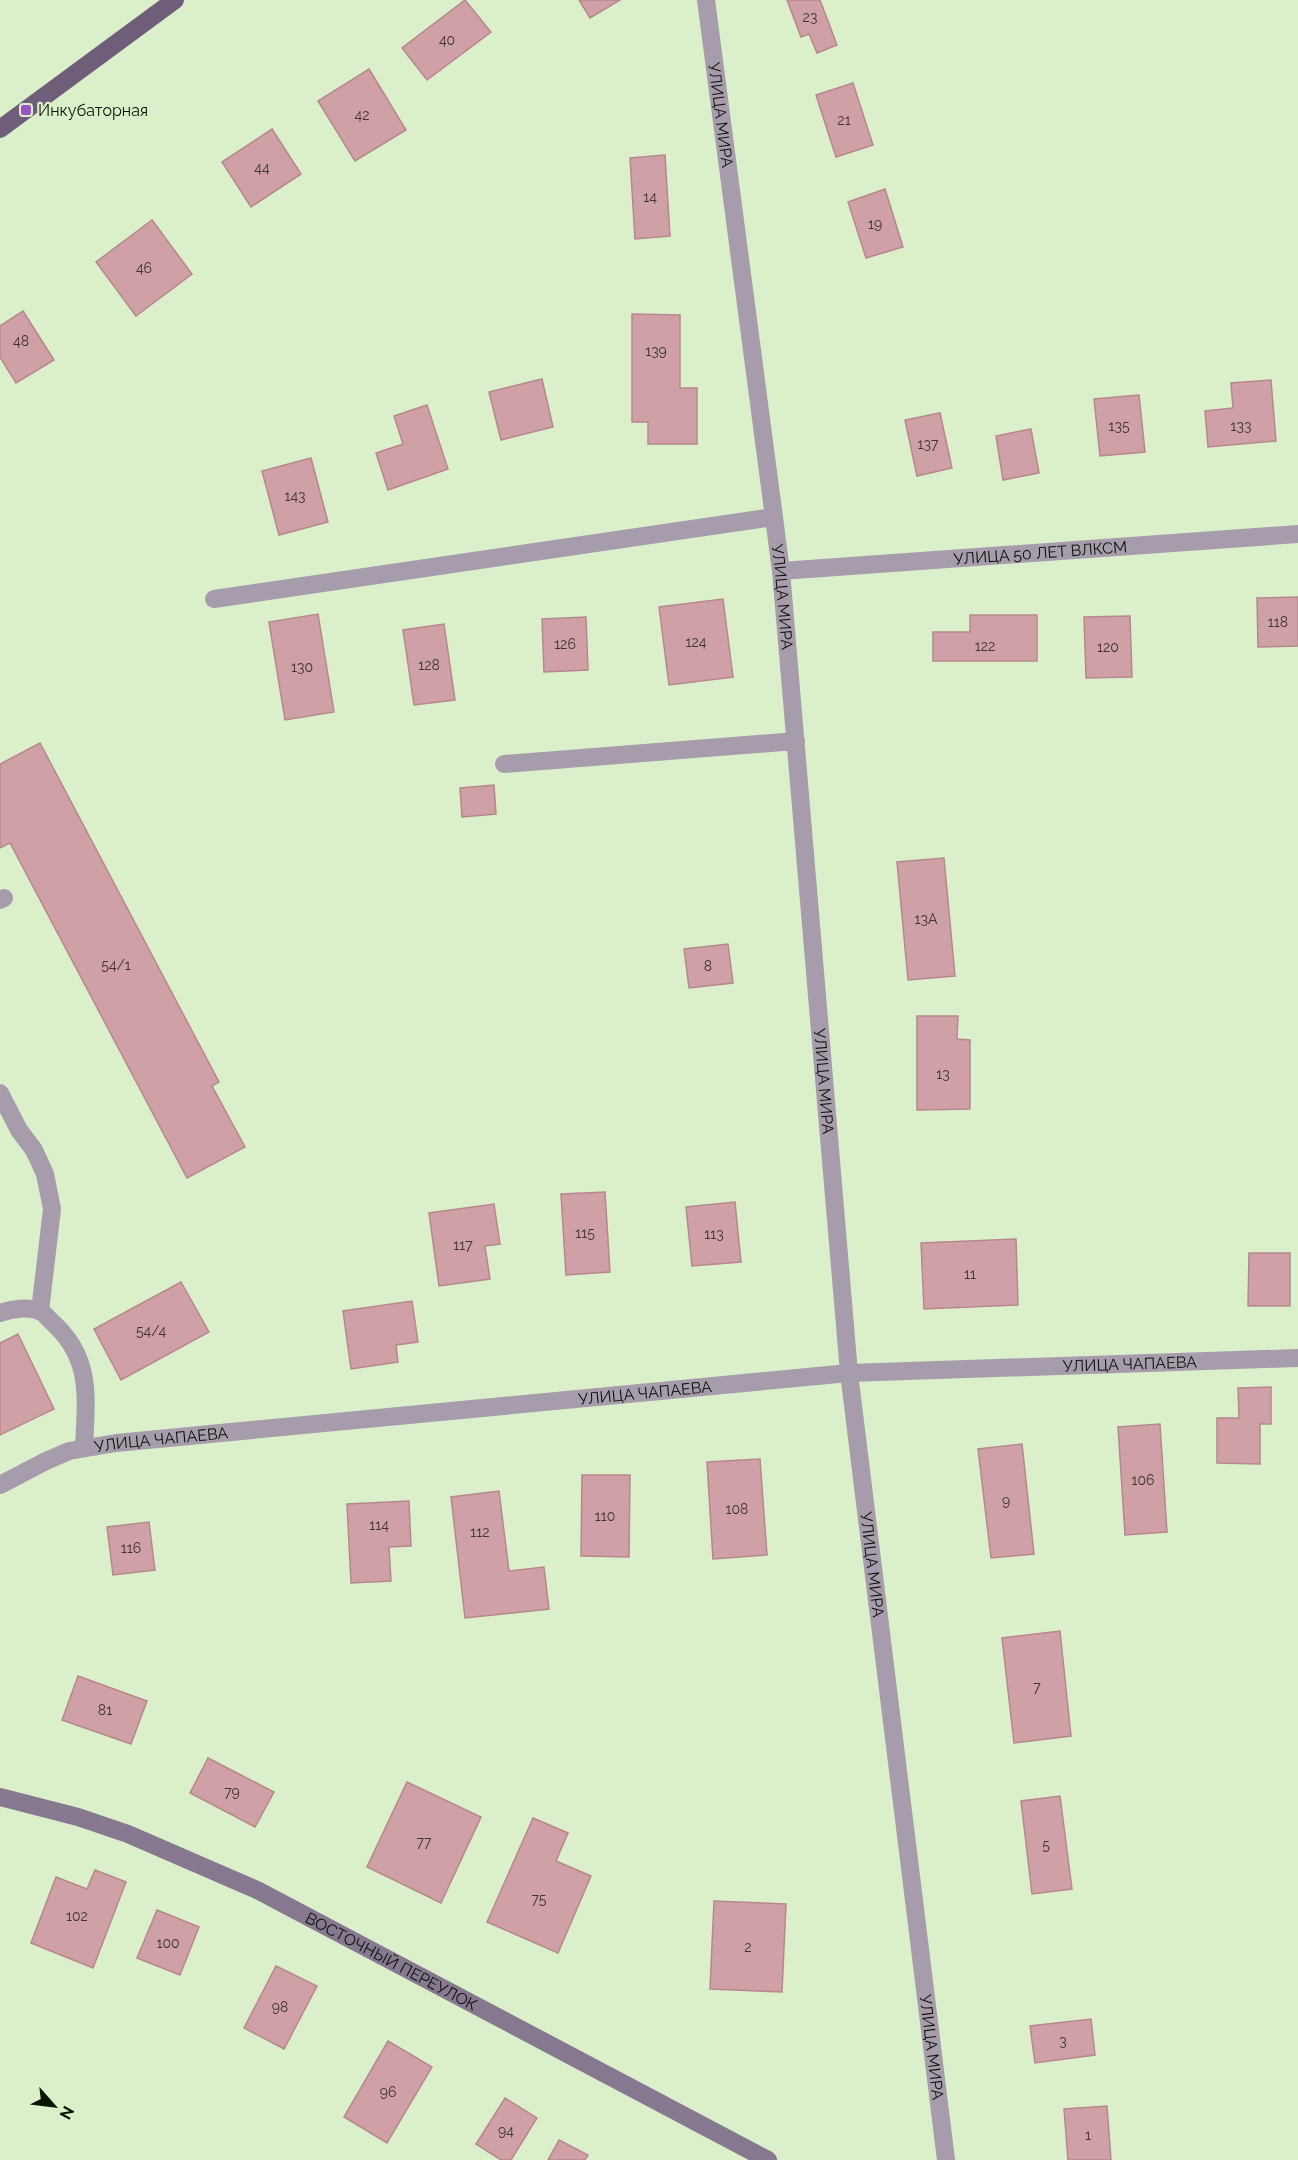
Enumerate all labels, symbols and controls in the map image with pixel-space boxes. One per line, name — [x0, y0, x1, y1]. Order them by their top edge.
house number: 23 — [803, 9, 817, 25]
house number: 40 — [439, 32, 455, 48]
street label: УЛИЦА МИРА — [705, 61, 737, 169]
place label: Инкубаторная — [38, 101, 148, 120]
marker: Инкубаторная — [19, 103, 33, 117]
house number: 42 — [355, 107, 369, 123]
house number: 21 — [837, 112, 851, 128]
house number: 44 — [254, 160, 270, 176]
house number: 14 — [643, 189, 657, 205]
house number: 19 — [868, 216, 882, 232]
house number: 46 — [136, 260, 152, 276]
house number: 48 — [13, 333, 29, 349]
house number: 139 — [645, 343, 667, 359]
house number: 135 — [1108, 418, 1130, 434]
house number: 133 — [1231, 418, 1251, 434]
house number: 137 — [918, 436, 939, 452]
house number: 143 — [284, 488, 306, 504]
street label: УЛИЦА 50 ЛЕТ ВЛКСМ — [953, 537, 1128, 568]
street label: УЛИЦА МИРА — [768, 543, 797, 651]
house number: 118 — [1268, 614, 1288, 630]
house number: 124 — [686, 634, 707, 650]
house number: 126 — [554, 636, 576, 652]
house number: 122 — [975, 638, 995, 654]
house number: 120 — [1097, 639, 1119, 655]
house number: 128 — [418, 657, 440, 673]
house number: 130 — [291, 659, 313, 675]
house number: 13А — [915, 911, 938, 927]
house number: 54/1 — [101, 957, 131, 973]
house number: 8 — [704, 958, 712, 974]
street label: УЛИЦА МИРА — [810, 1028, 838, 1135]
house number: 13 — [936, 1066, 950, 1082]
house number: 115 — [575, 1225, 595, 1241]
house number: 113 — [704, 1226, 724, 1242]
house number: 117 — [453, 1237, 473, 1253]
house number: 11 — [964, 1266, 976, 1282]
house number: 54/4 — [136, 1323, 166, 1339]
street label: УЛИЦА ЧАПАЕВА — [1062, 1352, 1197, 1375]
street label: УЛИЦА ЧАПАЕВА — [577, 1377, 713, 1408]
street label: УЛИЦА ЧАПАЕВА — [93, 1423, 229, 1456]
house number: 106 — [1131, 1472, 1155, 1488]
house number: 9 — [1002, 1493, 1010, 1509]
house number: 108 — [726, 1501, 748, 1517]
house number: 110 — [595, 1508, 615, 1524]
street label: УЛИЦА МИРА — [857, 1511, 889, 1619]
house number: 114 — [369, 1517, 389, 1533]
house number: 112 — [470, 1524, 490, 1540]
house number: 116 — [121, 1540, 141, 1556]
house number: 7 — [1033, 1679, 1041, 1695]
house number: 81 — [98, 1702, 112, 1718]
house number: 79 — [224, 1784, 240, 1800]
house number: 77 — [417, 1834, 432, 1850]
house number: 5 — [1042, 1837, 1050, 1853]
house number: 75 — [532, 1891, 547, 1907]
house number: 102 — [66, 1908, 88, 1924]
street label: ВОСТОЧНЫЙ ПЕРЕУЛОК — [302, 1908, 481, 2014]
house number: 100 — [156, 1935, 180, 1951]
house number: 2 — [744, 1939, 752, 1955]
street label: УЛИЦА МИРА — [916, 1993, 948, 2101]
house number: 98 — [272, 1999, 288, 2015]
house number: 3 — [1059, 2033, 1067, 2049]
north arrow — [24, 2076, 84, 2136]
house number: 96 — [380, 2084, 396, 2100]
text: N — [56, 2103, 78, 2123]
house number: 94 — [498, 2123, 514, 2139]
house number: 1 — [1085, 2127, 1091, 2143]

